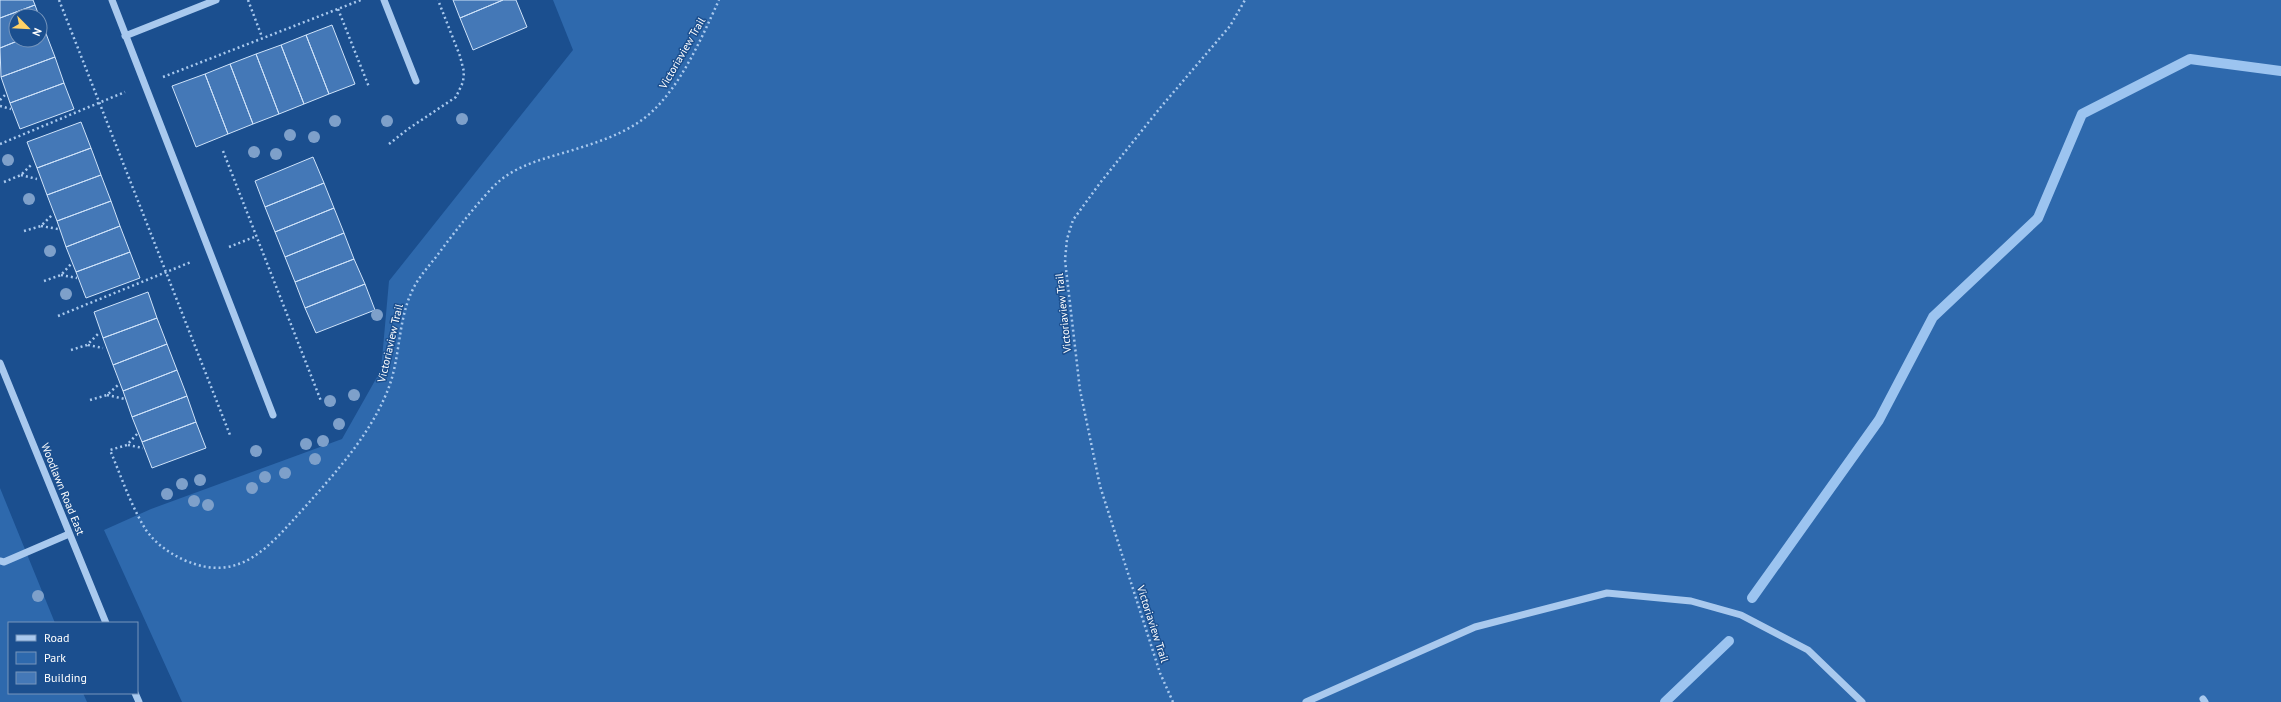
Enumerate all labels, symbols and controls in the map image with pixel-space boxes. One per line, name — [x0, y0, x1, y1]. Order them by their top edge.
north arrow — [8, 8, 48, 48]
street label: Victoriaview Trail — [655, 14, 709, 92]
text: N — [29, 26, 45, 38]
street label: Victoriaview Trail — [1052, 272, 1074, 355]
street label: Victoriaview Trail — [374, 302, 406, 385]
street label: Woodlawn Road East — [38, 441, 88, 537]
street label: Victoriaview Trail — [1134, 583, 1172, 665]
legend — [8, 622, 138, 694]
text: Road — [44, 630, 69, 645]
text: Park — [44, 650, 66, 665]
text: Building — [44, 670, 87, 685]

